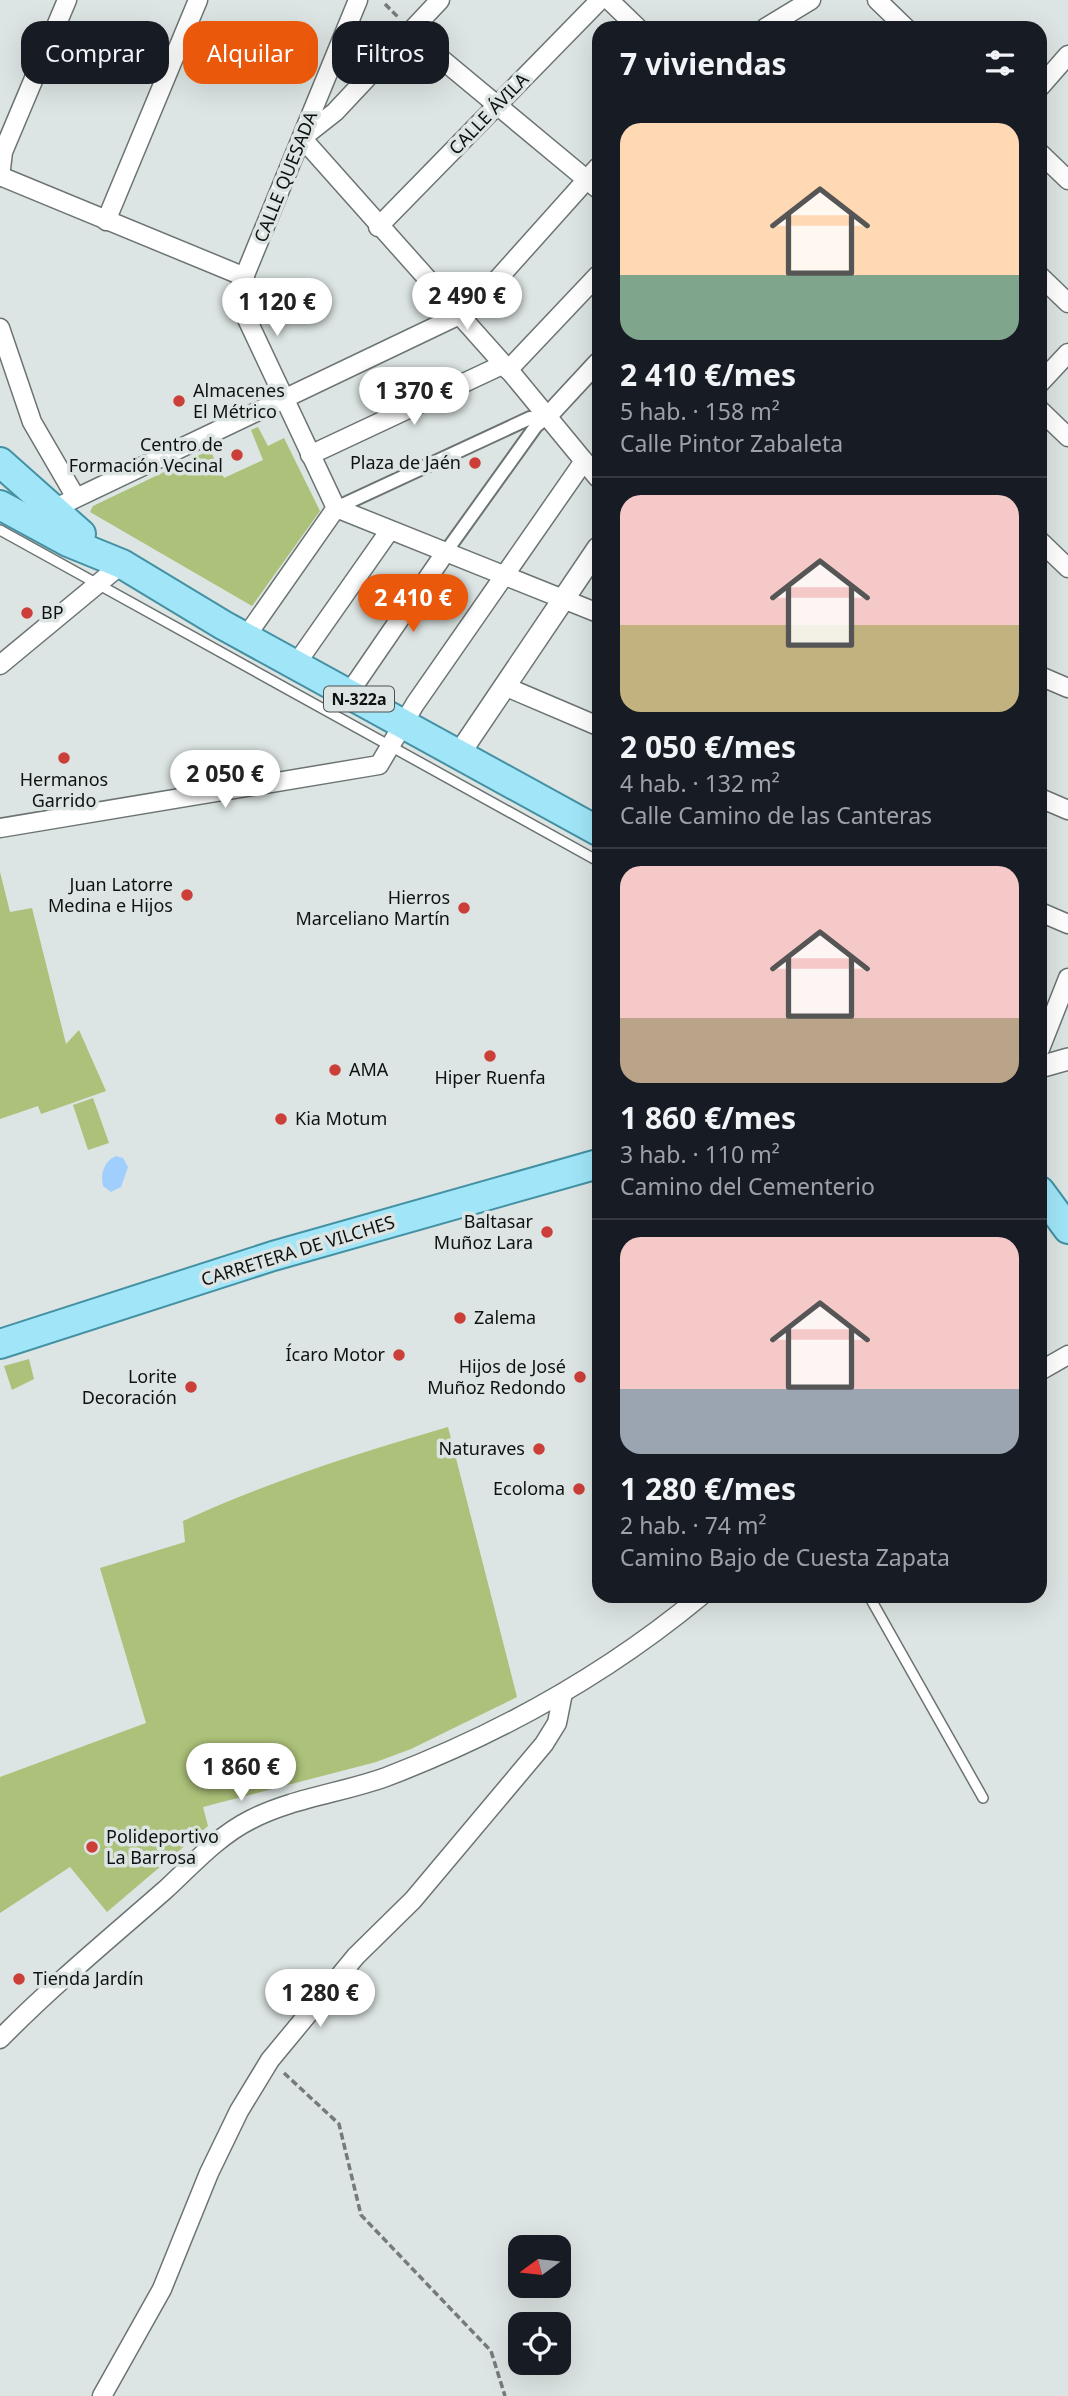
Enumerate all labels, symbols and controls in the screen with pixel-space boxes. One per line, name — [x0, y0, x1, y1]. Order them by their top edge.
chip: Comprar — [21, 21, 169, 84]
chip: Alquilar — [183, 21, 318, 84]
chip: Filtros — [332, 21, 449, 84]
text: 7 viviendas — [620, 43, 787, 84]
icon: filters — [981, 44, 1019, 82]
street label: CALLE ÁVILA — [443, 67, 534, 159]
street label: CALLE QUESADA — [248, 107, 322, 246]
icon: home — [757, 168, 883, 294]
pin: 2 490 € — [402, 272, 532, 332]
pin: 1 120 € — [212, 278, 342, 338]
text: 2 490 € — [428, 279, 506, 311]
text: 1 120 € — [238, 285, 316, 317]
text: 2 410 €/mes — [620, 354, 796, 395]
pin: 1 370 € — [349, 368, 479, 427]
text: 1 370 € — [375, 374, 453, 406]
place label: Almacenes El Métrico — [193, 378, 285, 423]
marker: Almacenes El Métrico — [171, 393, 187, 409]
text: 5 hab. · 158 m² — [620, 395, 780, 427]
text: Calle Pintor Zabaleta — [620, 427, 843, 459]
place label: Centro de Formación Vecinal — [69, 432, 223, 477]
marker: Centro de Formación Vecinal — [229, 447, 245, 463]
place label: Plaza de Jaén — [350, 450, 461, 474]
marker: Plaza de Jaén — [467, 455, 483, 471]
icon: home — [757, 540, 883, 666]
pin: 2 410 € — [348, 574, 478, 634]
text: 2 410 € — [374, 581, 452, 613]
place label: BP — [41, 600, 64, 624]
marker: BP — [19, 605, 35, 621]
road number: N-322a — [324, 686, 394, 712]
text: 2 050 €/mes — [620, 726, 796, 767]
marker: Hermanos Garrido — [56, 750, 72, 766]
pin: 2 050 € — [160, 750, 290, 810]
text: 2 050 € — [186, 757, 264, 789]
place label: Hermanos Garrido — [20, 767, 108, 812]
text: 4 hab. · 132 m² — [620, 767, 780, 799]
text: Calle Camino de las Canteras — [620, 799, 932, 831]
place label: Juan Latorre Medina e Hijos — [48, 872, 173, 917]
place label: Hierros Marceliano Martín — [296, 885, 450, 930]
marker: Juan Latorre Medina e Hijos — [179, 887, 195, 903]
marker: Hierros Marceliano Martín — [456, 900, 472, 916]
icon: home — [757, 911, 883, 1037]
marker: Hiper Ruenfa — [482, 1048, 498, 1064]
place label: AMA — [349, 1057, 389, 1081]
marker: AMA — [327, 1062, 343, 1078]
place label: Hiper Ruenfa — [434, 1065, 546, 1089]
text: 1 860 €/mes — [620, 1097, 796, 1138]
place label: Kia Motum — [295, 1106, 387, 1130]
marker: Kia Motum — [273, 1111, 289, 1127]
text: 3 hab. · 110 m² — [620, 1138, 780, 1170]
text: Camino del Cementerio — [620, 1170, 875, 1202]
street label: CARRETERA DE VILCHES — [198, 1209, 397, 1291]
place label: Baltasar Muñoz Lara — [434, 1209, 534, 1254]
marker: Baltasar Muñoz Lara — [539, 1224, 555, 1240]
icon: home — [757, 1282, 883, 1408]
place label: Zalema — [474, 1305, 536, 1329]
marker: Zalema — [452, 1310, 468, 1326]
place label: Ícaro Motor — [285, 1342, 386, 1366]
marker: Ícaro Motor — [391, 1347, 407, 1363]
place label: Hijos de José Muñoz Redondo — [427, 1354, 566, 1399]
place label: Lorite Decoración — [82, 1364, 177, 1409]
marker: Hijos de José Muñoz Redondo — [572, 1369, 588, 1385]
marker: Lorite Decoración — [183, 1379, 199, 1395]
place label: Naturaves — [439, 1436, 525, 1460]
marker: Naturaves — [531, 1441, 547, 1457]
text: 1 280 €/mes — [620, 1468, 796, 1509]
place label: Ecoloma — [493, 1476, 565, 1500]
marker: Ecoloma — [571, 1481, 587, 1497]
text: 2 hab. · 74 m² — [620, 1509, 767, 1541]
text: Camino Bajo de Cuesta Zapata — [620, 1541, 950, 1573]
pin: 1 860 € — [176, 1744, 306, 1803]
text: 1 860 € — [202, 1750, 280, 1782]
place label: Polideportivo La Barrosa — [106, 1824, 219, 1869]
marker: Polideportivo La Barrosa — [84, 1839, 100, 1855]
place label: Tienda Jardín — [33, 1966, 144, 1990]
pin: 1 280 € — [255, 1969, 385, 2029]
marker: Tienda Jardín — [11, 1971, 27, 1987]
text: 1 280 € — [281, 1976, 359, 2008]
north arrow — [508, 2235, 570, 2298]
map controls — [508, 2235, 571, 2375]
button: locate — [508, 2312, 571, 2375]

